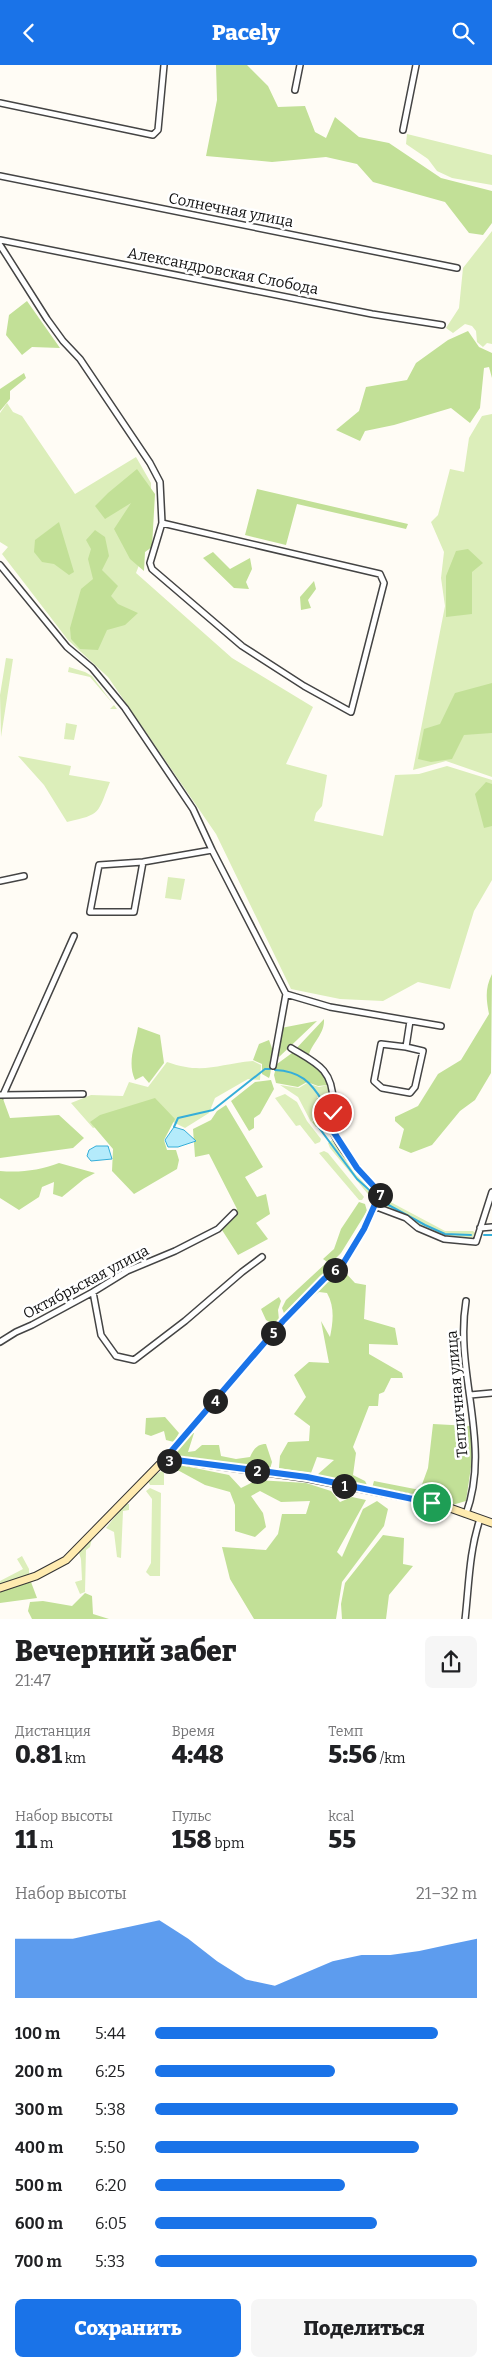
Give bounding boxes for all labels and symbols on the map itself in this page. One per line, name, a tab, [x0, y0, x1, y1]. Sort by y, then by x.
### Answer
street label: Солнечная улица	[167, 189, 295, 231]
street label: Александровская Слобода	[126, 244, 320, 298]
pin	[312, 1092, 354, 1134]
pin: 7	[368, 1183, 392, 1207]
street label: Октябрьская улица	[20, 1241, 152, 1323]
pin: 6	[322, 1257, 348, 1283]
pin: 5	[260, 1321, 286, 1345]
street label: Тепличная улица	[442, 1330, 472, 1458]
pin: 4	[202, 1389, 228, 1413]
pin: 3	[156, 1449, 182, 1473]
pin: 2	[244, 1459, 270, 1483]
pin: 1	[332, 1473, 356, 1499]
pin	[411, 1482, 453, 1524]

